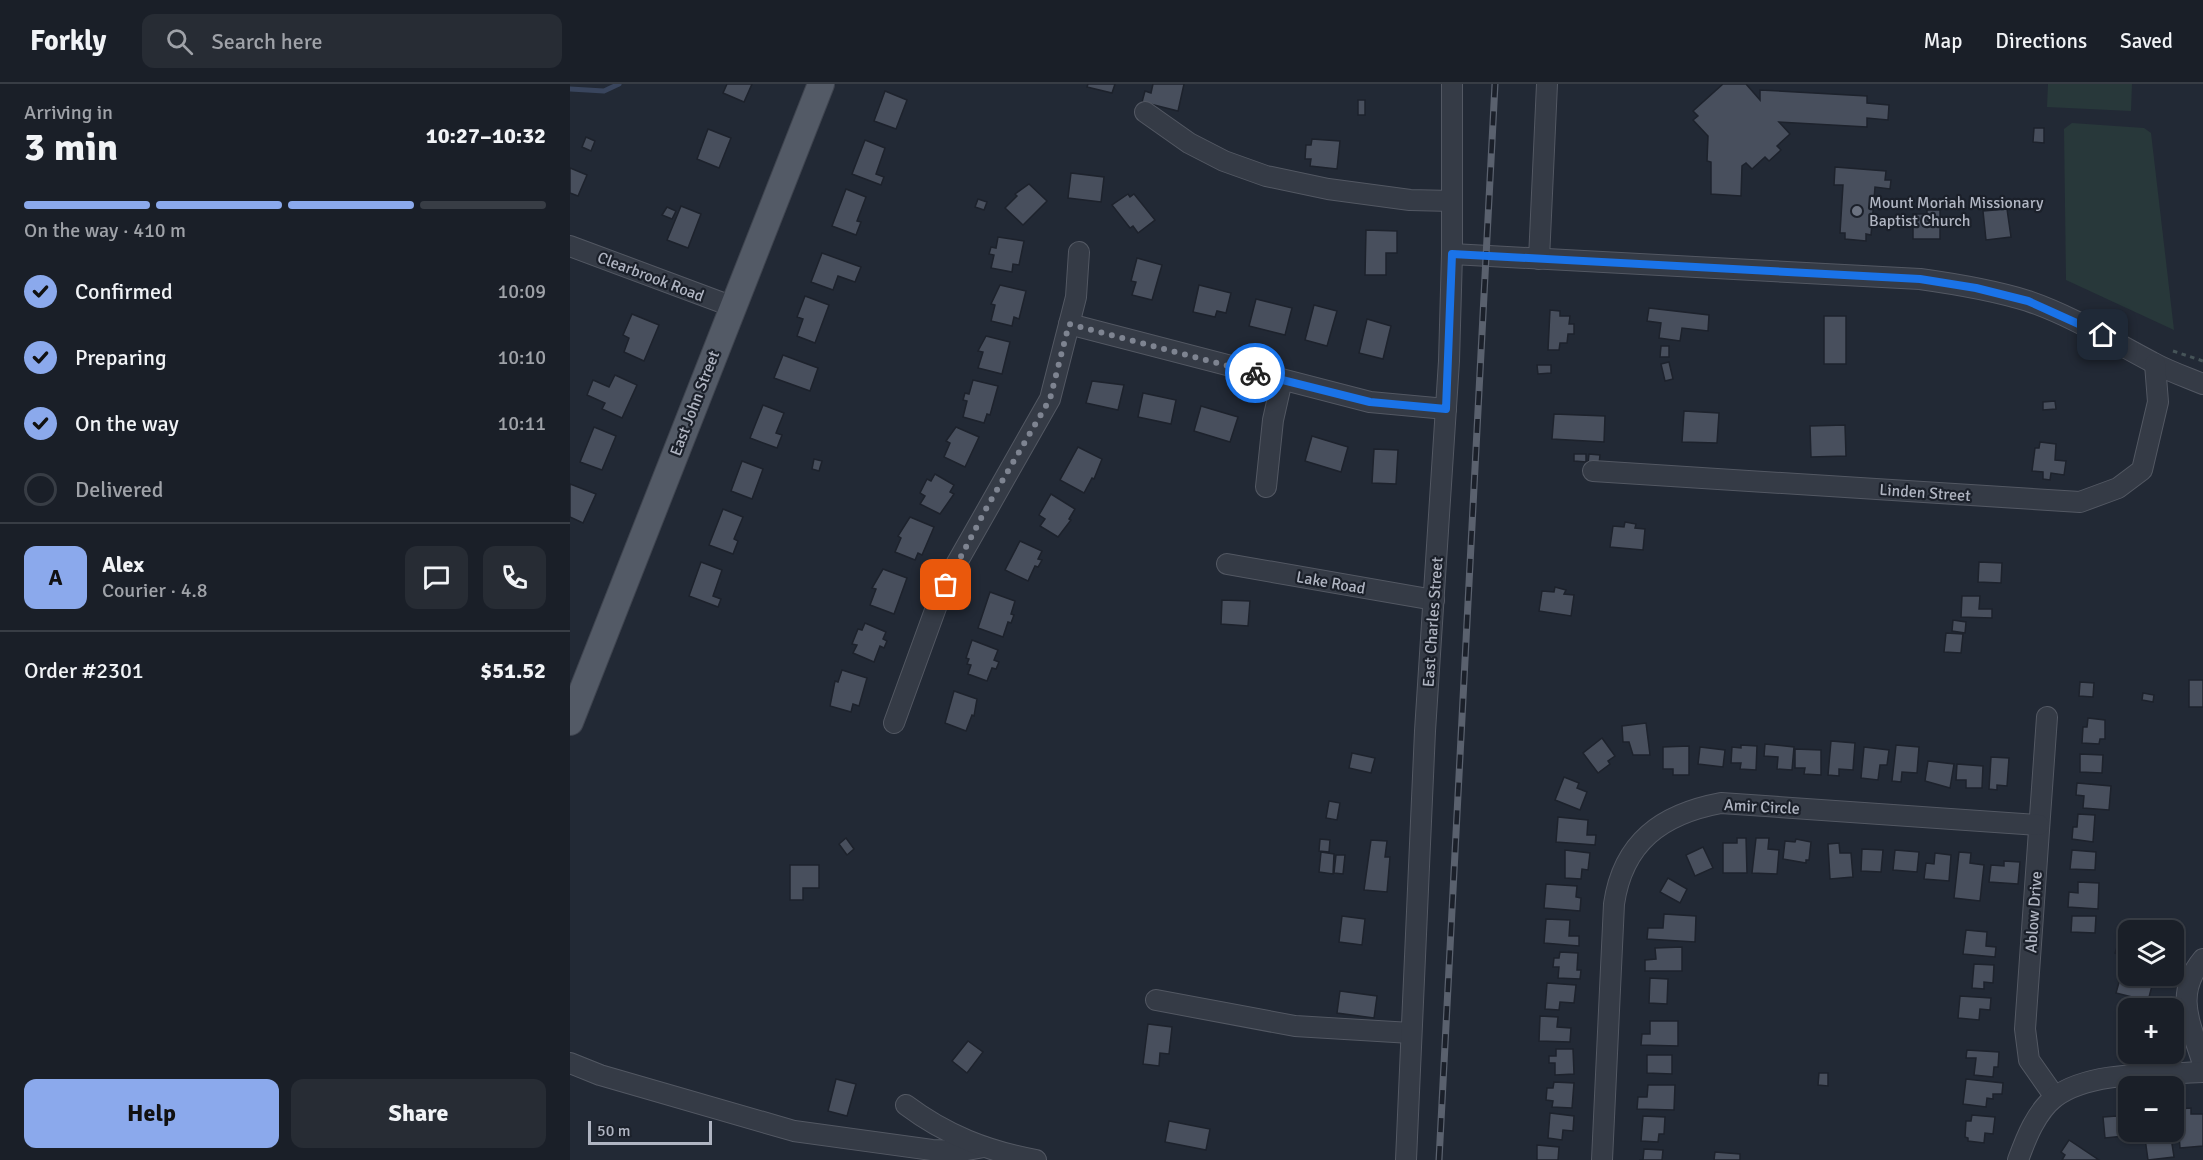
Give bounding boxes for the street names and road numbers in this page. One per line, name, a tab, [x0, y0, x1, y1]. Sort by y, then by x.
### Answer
street label: Clearbrook Road	[594, 247, 707, 306]
street label: East John Street	[666, 347, 724, 459]
street label: Linden Street	[1879, 480, 1972, 506]
street label: East Charles Street	[1418, 556, 1448, 688]
street label: Lake Road	[1295, 567, 1367, 599]
street label: Amir Circle	[1723, 795, 1800, 819]
street label: Ablow Drive	[2021, 871, 2047, 954]

